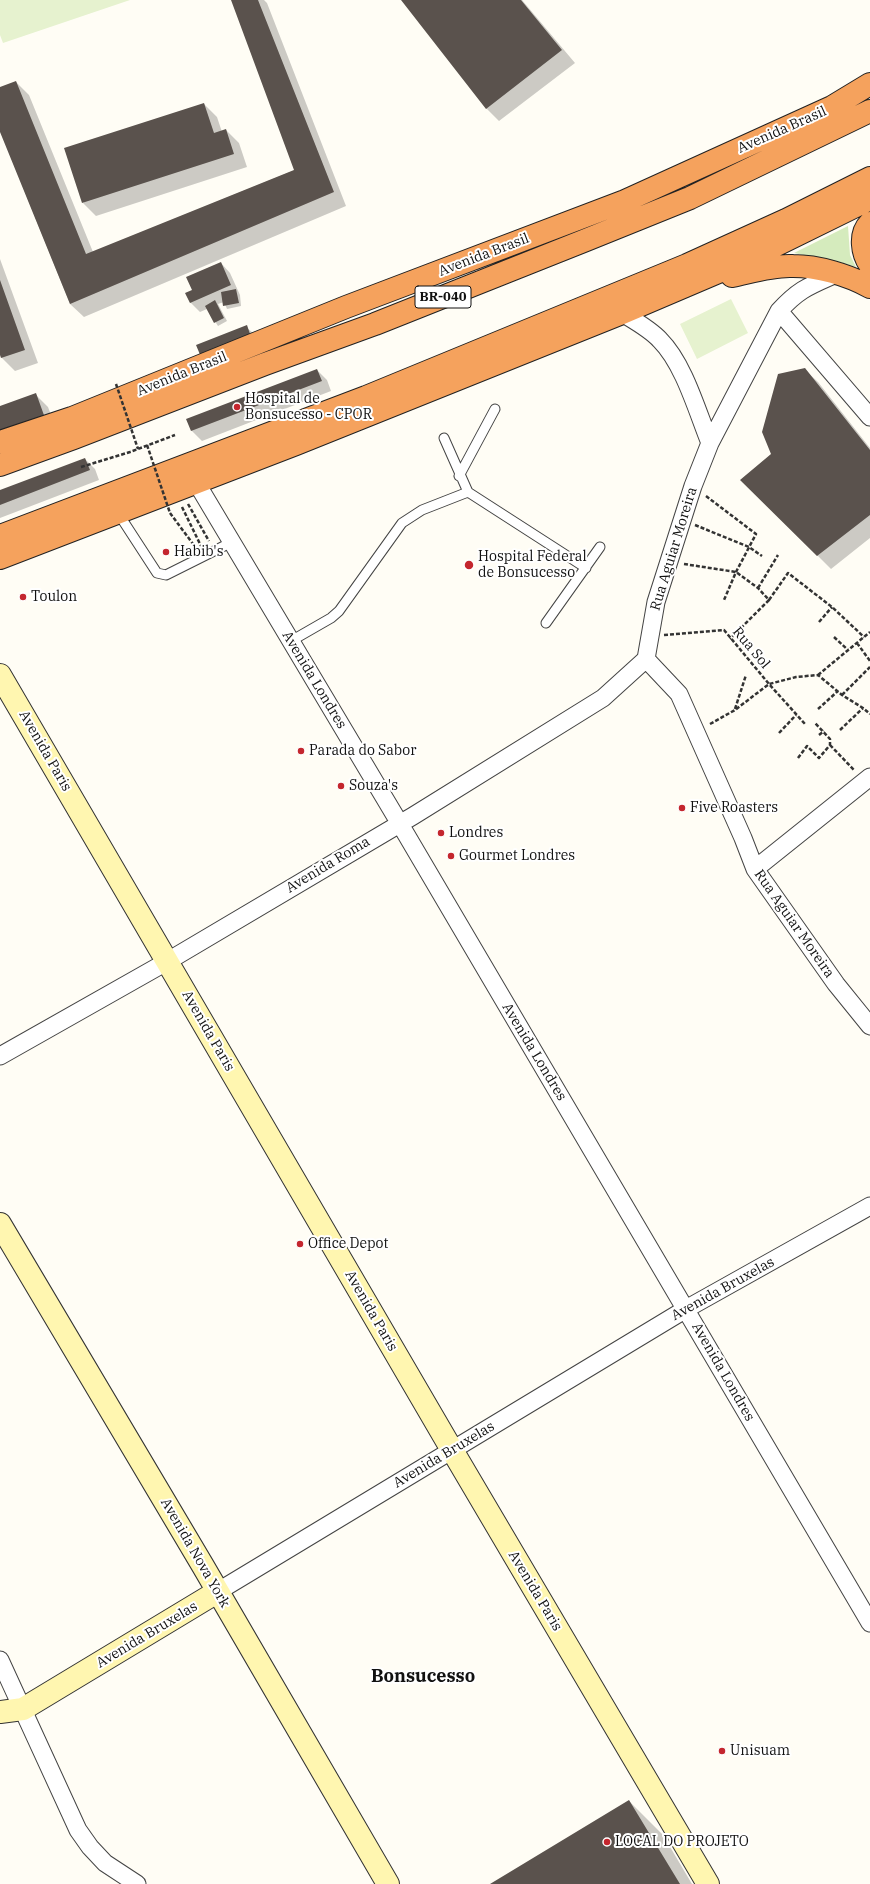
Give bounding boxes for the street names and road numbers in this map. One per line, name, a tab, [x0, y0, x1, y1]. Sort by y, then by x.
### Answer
street label: Avenida Brasil	[735, 103, 829, 157]
street label: Avenida Brasil	[436, 230, 532, 280]
road number: BR-040	[415, 286, 471, 308]
street label: Avenida Brasil	[135, 348, 229, 400]
street label: Rua Aguiar Moreira	[647, 485, 701, 613]
street label: Rua Sol	[729, 624, 773, 672]
street label: Avenida Londres	[278, 628, 350, 732]
street label: Avenida Paris	[15, 708, 75, 794]
street label: Avenida Roma	[283, 833, 373, 897]
street label: Rua Aguiar Moreira	[750, 867, 838, 981]
street label: Avenida Paris	[178, 988, 238, 1074]
street label: Avenida Londres	[498, 1000, 570, 1104]
street label: Avenida Bruxelas	[669, 1254, 777, 1324]
street label: Avenida Paris	[341, 1268, 401, 1354]
street label: Avenida Londres	[688, 1320, 758, 1424]
street label: Avenida Bruxelas	[390, 1418, 498, 1492]
street label: Avenida Nova York	[157, 1495, 233, 1611]
street label: Avenida Paris	[504, 1548, 566, 1634]
street label: Avenida Bruxelas	[93, 1598, 201, 1672]

